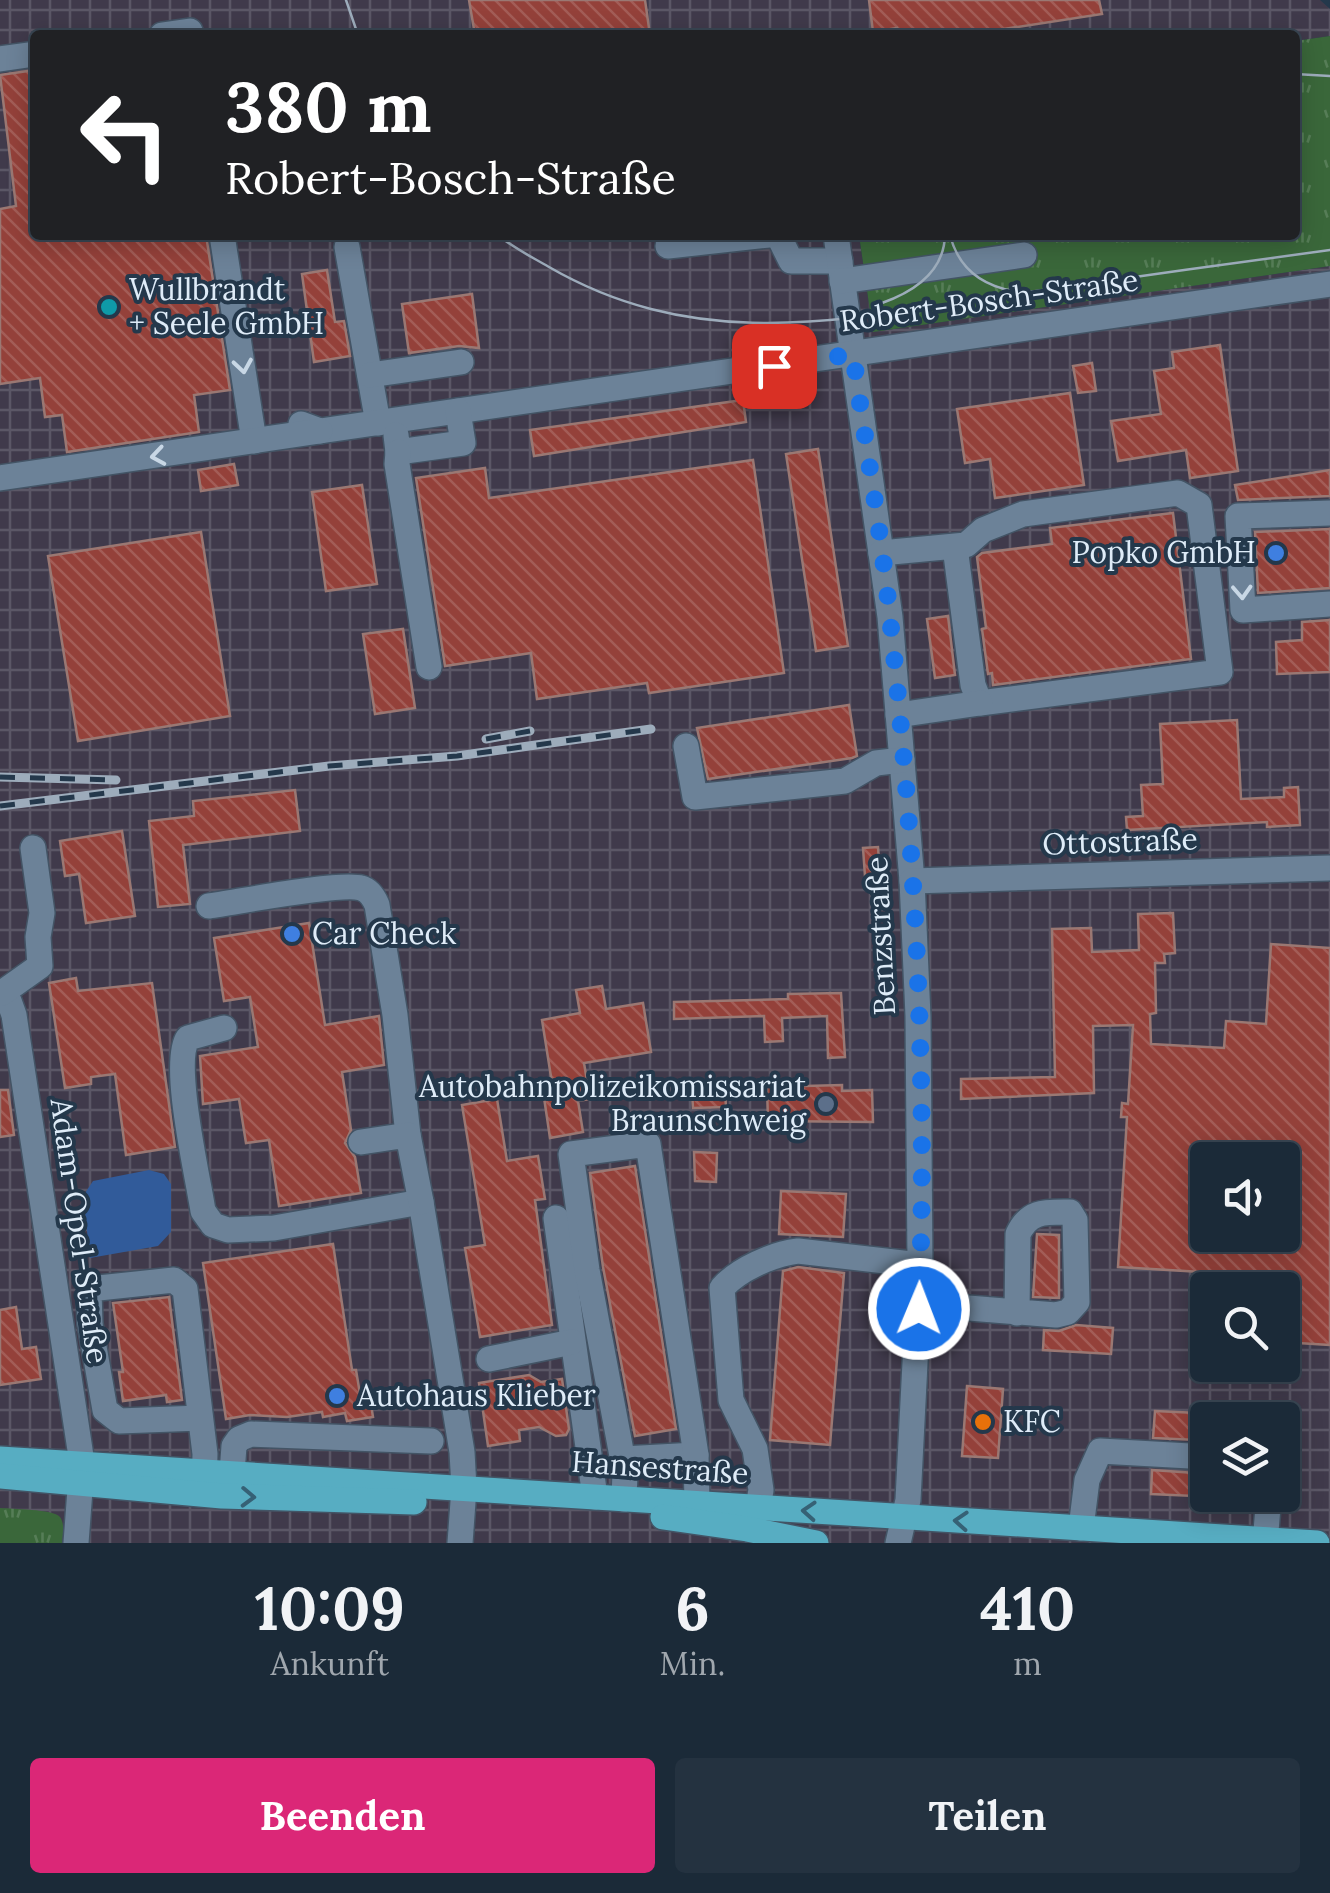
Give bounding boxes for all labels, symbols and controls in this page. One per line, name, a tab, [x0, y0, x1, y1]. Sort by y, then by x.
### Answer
text: 380 m	[225, 62, 432, 151]
icon: left	[60, 70, 190, 200]
text: Robert-Bosch-Straße	[225, 149, 676, 206]
street label: Robert-Bosch-Straße	[837, 260, 1140, 340]
place label: Wullbrandt + Seele GmbH	[129, 270, 324, 342]
marker: Wullbrandt + Seele GmbH	[98, 296, 120, 318]
pin	[732, 324, 817, 409]
icon: arrive	[747, 339, 802, 394]
one-way arrow	[231, 358, 252, 374]
one-way arrow	[150, 444, 166, 465]
place label: Popko GmbH	[1072, 533, 1256, 571]
marker: Popko GmbH	[1265, 542, 1287, 564]
one-way arrow	[1231, 584, 1252, 600]
street label: Ottostraße	[1042, 819, 1198, 863]
street label: Benzstraße	[857, 856, 903, 1016]
place label: Car Check	[312, 914, 456, 952]
marker: Car Check	[281, 923, 303, 945]
place label: Autobahnpolizeikomissariat Braunschweig	[418, 1067, 807, 1140]
marker: Autobahnpolizeikomissariat Braunschweig	[815, 1093, 837, 1115]
street label: Adam-Opel-Straße	[42, 1095, 117, 1366]
map controls	[1190, 1142, 1300, 1512]
button: sound	[1190, 1142, 1300, 1252]
position arrow	[867, 1257, 971, 1361]
button: search	[1190, 1272, 1300, 1382]
place label: Autohaus Klieber	[356, 1376, 596, 1414]
marker: Autohaus Klieber	[326, 1385, 348, 1407]
place label: KFC	[1003, 1402, 1061, 1440]
button: layers	[1190, 1402, 1300, 1512]
marker: KFC	[972, 1411, 994, 1433]
street label: Hansestraße	[570, 1442, 750, 1492]
one-way arrow	[240, 1486, 256, 1507]
one-way arrow	[800, 1501, 816, 1522]
one-way arrow	[953, 1511, 969, 1532]
text: 10:09	[255, 1570, 405, 1646]
text: 6	[675, 1570, 710, 1646]
text: 410	[980, 1570, 1075, 1646]
text: Ankunft	[270, 1643, 389, 1684]
text: Min.	[660, 1643, 725, 1684]
text: m	[1013, 1643, 1042, 1684]
button: Beenden	[30, 1758, 655, 1873]
button: Teilen	[675, 1758, 1300, 1873]

